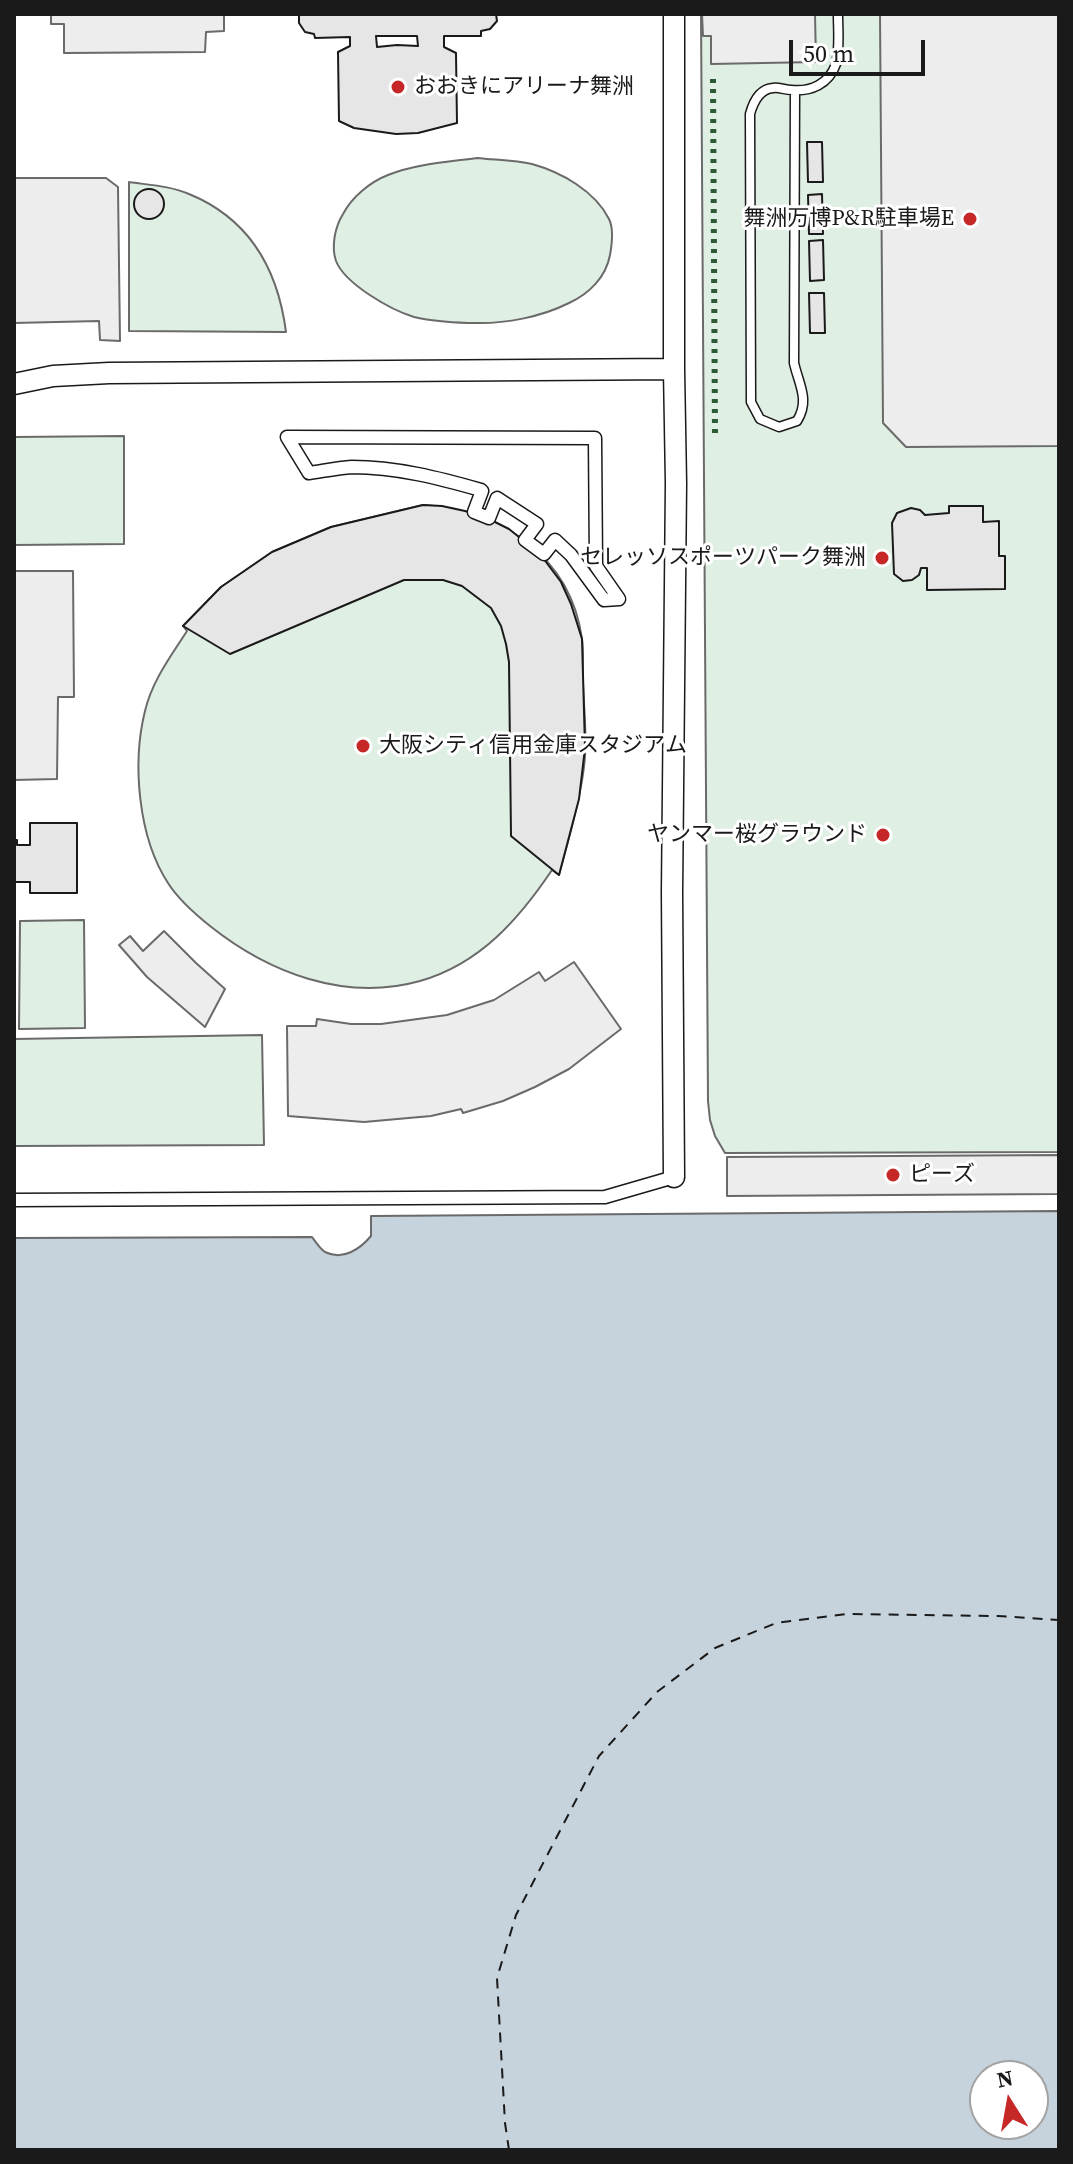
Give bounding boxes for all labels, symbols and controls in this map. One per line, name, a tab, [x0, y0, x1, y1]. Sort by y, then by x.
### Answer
scale bar	[793, 24, 929, 74]
text: 50 m	[803, 37, 854, 70]
place label: おおきにアリーナ舞洲	[414, 74, 634, 100]
marker: おおきにアリーナ舞洲	[389, 78, 407, 96]
place label: 舞洲万博P&R駐車場E	[744, 206, 954, 232]
marker: 舞洲万博P&R駐車場E	[961, 210, 979, 228]
place label: セレッソスポーツパーク舞洲	[580, 545, 866, 571]
marker: セレッソスポーツパーク舞洲	[873, 549, 891, 567]
place label: 大阪シティ信用金庫スタジアム	[379, 733, 687, 759]
marker: 大阪シティ信用金庫スタジアム	[354, 737, 372, 755]
place label: ヤンマー桜グラウンド	[647, 822, 867, 848]
marker: ヤンマー桜グラウンド	[874, 826, 892, 844]
place label: ピーズ	[909, 1162, 975, 1188]
marker: ピーズ	[884, 1166, 902, 1184]
north arrow	[969, 2060, 1049, 2140]
text: N	[994, 2062, 1016, 2095]

